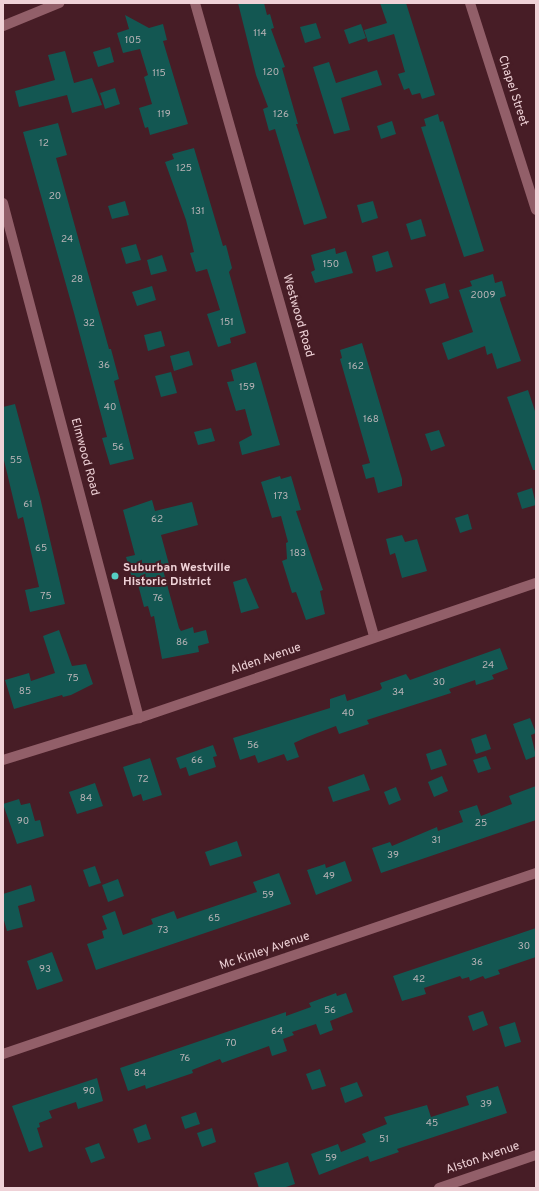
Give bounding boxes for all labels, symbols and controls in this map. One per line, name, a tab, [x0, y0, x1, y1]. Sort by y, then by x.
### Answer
house number: 114	[253, 28, 267, 40]
house number: 105	[125, 35, 141, 47]
street label: Chapel Street	[494, 54, 530, 128]
house number: 120	[263, 67, 279, 79]
house number: 115	[152, 68, 166, 80]
house number: 119	[157, 109, 171, 121]
house number: 126	[273, 109, 289, 121]
house number: 12	[39, 138, 49, 150]
house number: 125	[176, 163, 192, 175]
house number: 20	[49, 191, 61, 203]
house number: 131	[191, 206, 205, 218]
house number: 24	[61, 234, 73, 246]
house number: 150	[323, 259, 339, 271]
street label: Westwood Road	[278, 273, 316, 359]
house number: 28	[71, 274, 83, 286]
house number: 2009	[471, 290, 495, 302]
house number: 151	[220, 317, 234, 329]
house number: 32	[83, 318, 95, 330]
house number: 36	[98, 360, 110, 372]
house number: 162	[348, 361, 364, 373]
house number: 159	[239, 382, 255, 394]
house number: 40	[104, 402, 116, 414]
house number: 168	[363, 414, 379, 426]
street label: Elmwood Road	[67, 417, 101, 497]
house number: 56	[112, 442, 124, 454]
house number: 55	[10, 455, 22, 467]
house number: 173	[274, 491, 288, 503]
house number: 61	[23, 499, 33, 511]
house number: 62	[151, 514, 163, 526]
house number: 65	[35, 543, 47, 555]
house number: 183	[290, 548, 306, 560]
place label: Suburban Westville Historic District	[123, 562, 230, 590]
marker: Suburban Westville Historic District	[110, 571, 120, 581]
house number: 75	[40, 591, 52, 603]
house number: 76	[153, 593, 163, 605]
house number: 86	[176, 637, 188, 649]
street label: Alden Avenue	[229, 641, 303, 679]
house number: 24	[482, 660, 494, 672]
house number: 75	[67, 673, 79, 685]
house number: 30	[433, 677, 445, 689]
house number: 85	[19, 686, 31, 698]
house number: 34	[392, 687, 404, 699]
house number: 40	[342, 708, 354, 720]
house number: 56	[247, 740, 259, 752]
house number: 66	[191, 755, 203, 767]
house number: 72	[137, 774, 149, 786]
house number: 84	[80, 793, 92, 805]
house number: 90	[17, 816, 29, 828]
house number: 25	[475, 818, 487, 830]
house number: 31	[431, 835, 441, 847]
house number: 39	[387, 850, 399, 862]
house number: 49	[323, 871, 335, 883]
house number: 59	[262, 890, 274, 902]
house number: 65	[208, 913, 220, 925]
house number: 73	[157, 925, 169, 937]
street label: Mc Kinley Avenue	[218, 930, 312, 974]
house number: 30	[518, 941, 530, 953]
house number: 36	[471, 957, 483, 969]
house number: 93	[39, 964, 51, 976]
house number: 42	[413, 974, 425, 986]
house number: 56	[324, 1005, 336, 1017]
house number: 64	[271, 1026, 283, 1038]
house number: 70	[225, 1038, 237, 1050]
house number: 76	[180, 1053, 190, 1065]
house number: 84	[134, 1068, 146, 1080]
house number: 90	[83, 1086, 95, 1098]
house number: 39	[480, 1099, 492, 1111]
house number: 45	[426, 1118, 438, 1130]
house number: 51	[379, 1134, 389, 1146]
street label: Alston Avenue	[444, 1140, 522, 1178]
house number: 59	[325, 1153, 337, 1165]

